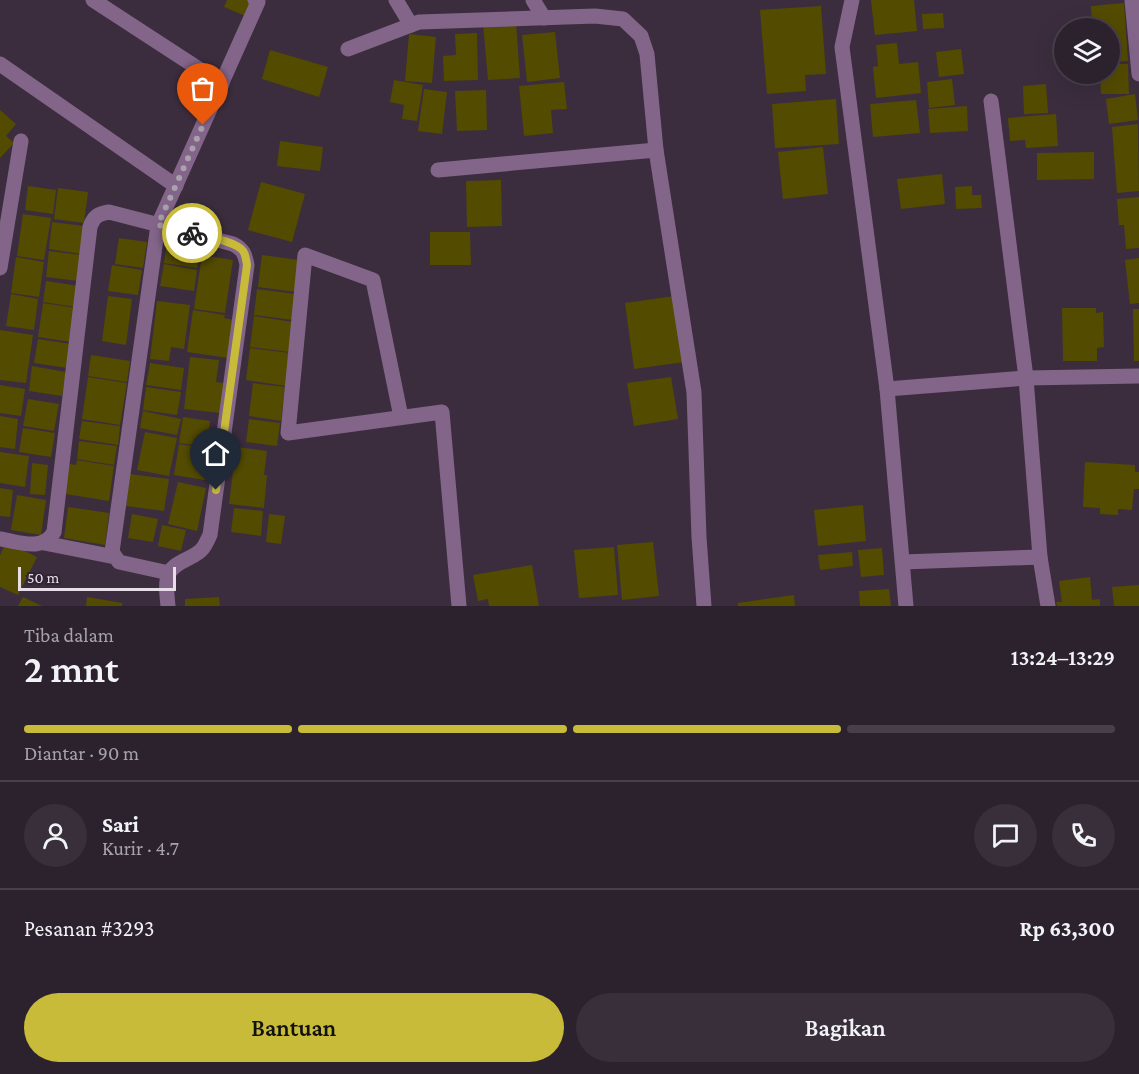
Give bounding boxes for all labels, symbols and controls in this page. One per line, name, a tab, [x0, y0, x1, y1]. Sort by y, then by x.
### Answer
map controls	[1054, 18, 1120, 84]
button: layers	[1054, 18, 1120, 84]
pin	[177, 63, 228, 125]
icon: bag	[186, 72, 219, 105]
courier	[162, 203, 222, 263]
icon: bike	[176, 217, 209, 250]
pin	[190, 428, 241, 490]
icon: home	[199, 437, 232, 470]
scale bar	[18, 564, 176, 592]
text: 50 m	[27, 569, 59, 586]
text: Tiba dalam	[24, 624, 114, 646]
text: 13:24–13:29	[1011, 645, 1115, 670]
text: 2 mnt	[24, 647, 119, 690]
text: Diantar · 90 m	[24, 742, 139, 764]
button: person	[24, 804, 87, 867]
button: chat	[974, 804, 1037, 867]
button: phone	[1052, 804, 1115, 867]
text: Sari	[102, 812, 139, 837]
text: Kurir · 4.7	[102, 837, 179, 859]
text: Pesanan #3293	[24, 916, 154, 941]
text: Rp 63,300	[1019, 916, 1115, 941]
button: Bantuan	[24, 993, 564, 1062]
button: Bagikan	[576, 993, 1115, 1062]

